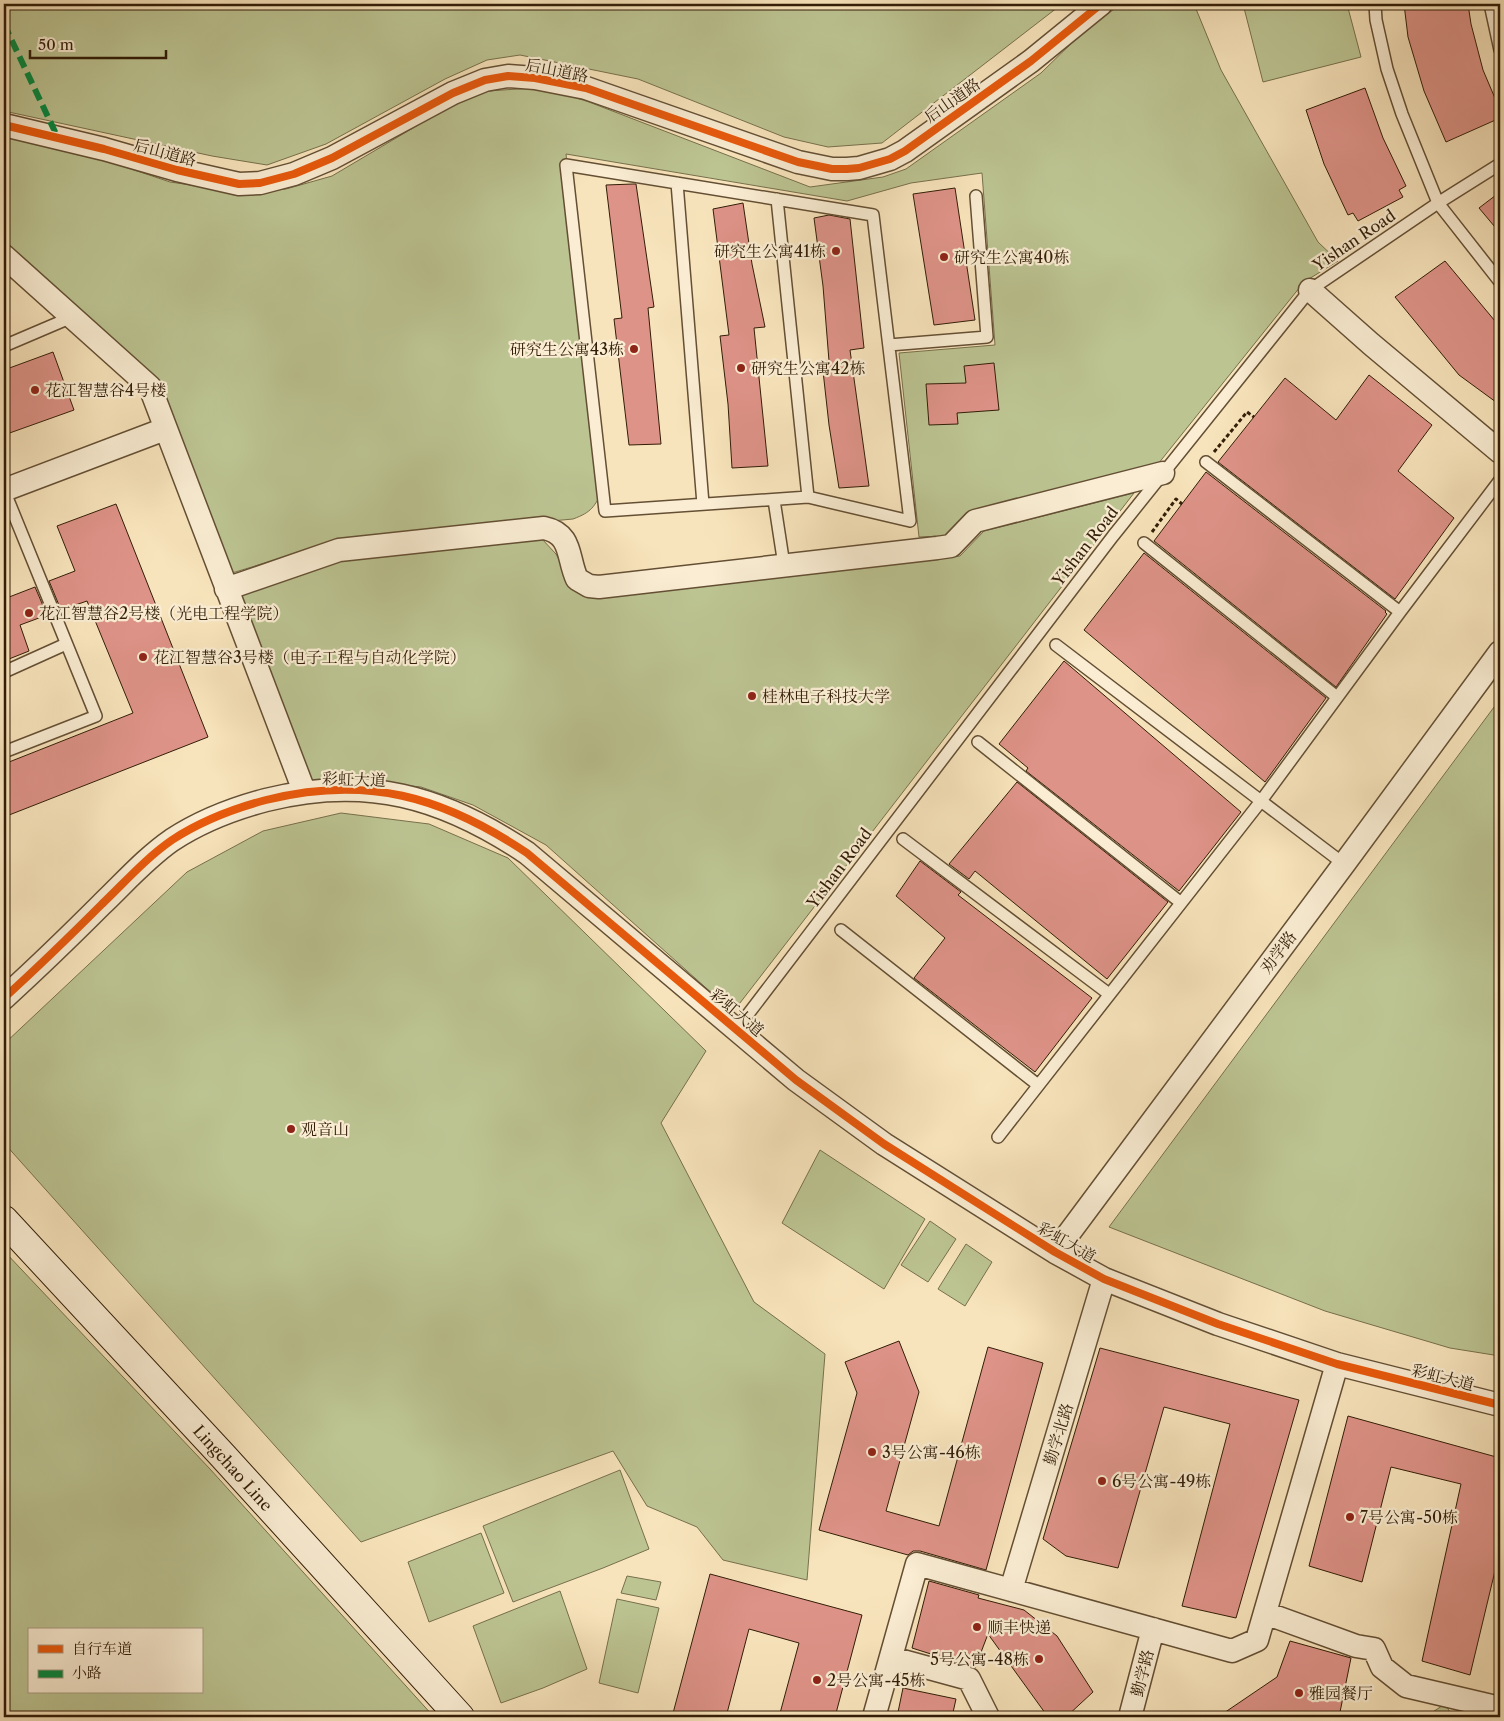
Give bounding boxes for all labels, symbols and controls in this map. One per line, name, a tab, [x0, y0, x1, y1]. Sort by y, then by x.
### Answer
scale bar	[30, 28, 166, 60]
text: 50 m	[38, 35, 74, 54]
street label: 后山道路	[524, 54, 590, 86]
street label: 后山道路	[920, 73, 984, 127]
street label: 后山道路	[131, 134, 199, 170]
street label: Yishan Road	[1308, 205, 1399, 276]
place label: 研究生公寓41栋	[714, 241, 826, 261]
marker: 研究生公寓41栋	[830, 245, 842, 257]
place label: 研究生公寓40栋	[954, 247, 1069, 267]
marker: 研究生公寓40栋	[938, 251, 950, 263]
place label: 研究生公寓43栋	[510, 339, 624, 359]
marker: 研究生公寓43栋	[628, 343, 640, 355]
place label: 研究生公寓42栋	[751, 358, 865, 378]
marker: 研究生公寓42栋	[735, 362, 747, 374]
place label: 花江智慧谷4号楼	[45, 380, 166, 400]
marker: 花江智慧谷4号楼	[29, 384, 41, 396]
street label: Yishan Road	[1047, 502, 1122, 591]
place label: 花江智慧谷2号楼（光电工程学院）	[39, 603, 288, 623]
marker: 花江智慧谷2号楼（光电工程学院）	[23, 607, 35, 619]
place label: 花江智慧谷3号楼（电子工程与自动化学院）	[153, 647, 466, 667]
marker: 花江智慧谷3号楼（电子工程与自动化学院）	[137, 651, 149, 663]
place label: 桂林电子科技大学	[762, 686, 890, 706]
marker: 桂林电子科技大学	[746, 690, 758, 702]
street label: 彩虹大道	[322, 768, 386, 790]
street label: Yishan Road	[802, 824, 876, 913]
street label: 劝学路	[1256, 927, 1300, 977]
street label: 彩虹大道	[706, 984, 768, 1040]
place label: 观音山	[301, 1119, 349, 1139]
marker: 观音山	[285, 1123, 297, 1135]
street label: 彩虹大道	[1034, 1217, 1100, 1267]
street label: 彩虹大道	[1410, 1360, 1476, 1394]
street label: 勤学北路	[1039, 1400, 1077, 1468]
street label: Lingchao Line	[189, 1421, 277, 1515]
place label: 3号公寓-46栋	[882, 1442, 981, 1462]
marker: 3号公寓-46栋	[866, 1446, 878, 1458]
place label: 6号公寓-49栋	[1112, 1471, 1211, 1491]
marker: 6号公寓-49栋	[1096, 1475, 1108, 1487]
place label: 7号公寓-50栋	[1360, 1507, 1458, 1527]
marker: 7号公寓-50栋	[1344, 1511, 1356, 1523]
place label: 顺丰快递	[987, 1617, 1051, 1637]
marker: 顺丰快递	[971, 1621, 983, 1633]
legend	[28, 1628, 202, 1694]
text: 自行车道	[72, 1639, 132, 1658]
street label: 勤学路	[1126, 1647, 1158, 1699]
place label: 5号公寓-48栋	[930, 1649, 1029, 1669]
marker: 5号公寓-48栋	[1033, 1653, 1045, 1665]
text: 小路	[72, 1663, 102, 1682]
place label: 2号公寓-45栋	[827, 1670, 925, 1690]
marker: 2号公寓-45栋	[811, 1674, 823, 1686]
place label: 雅园餐厅	[1309, 1683, 1373, 1703]
marker: 雅园餐厅	[1293, 1687, 1305, 1699]

